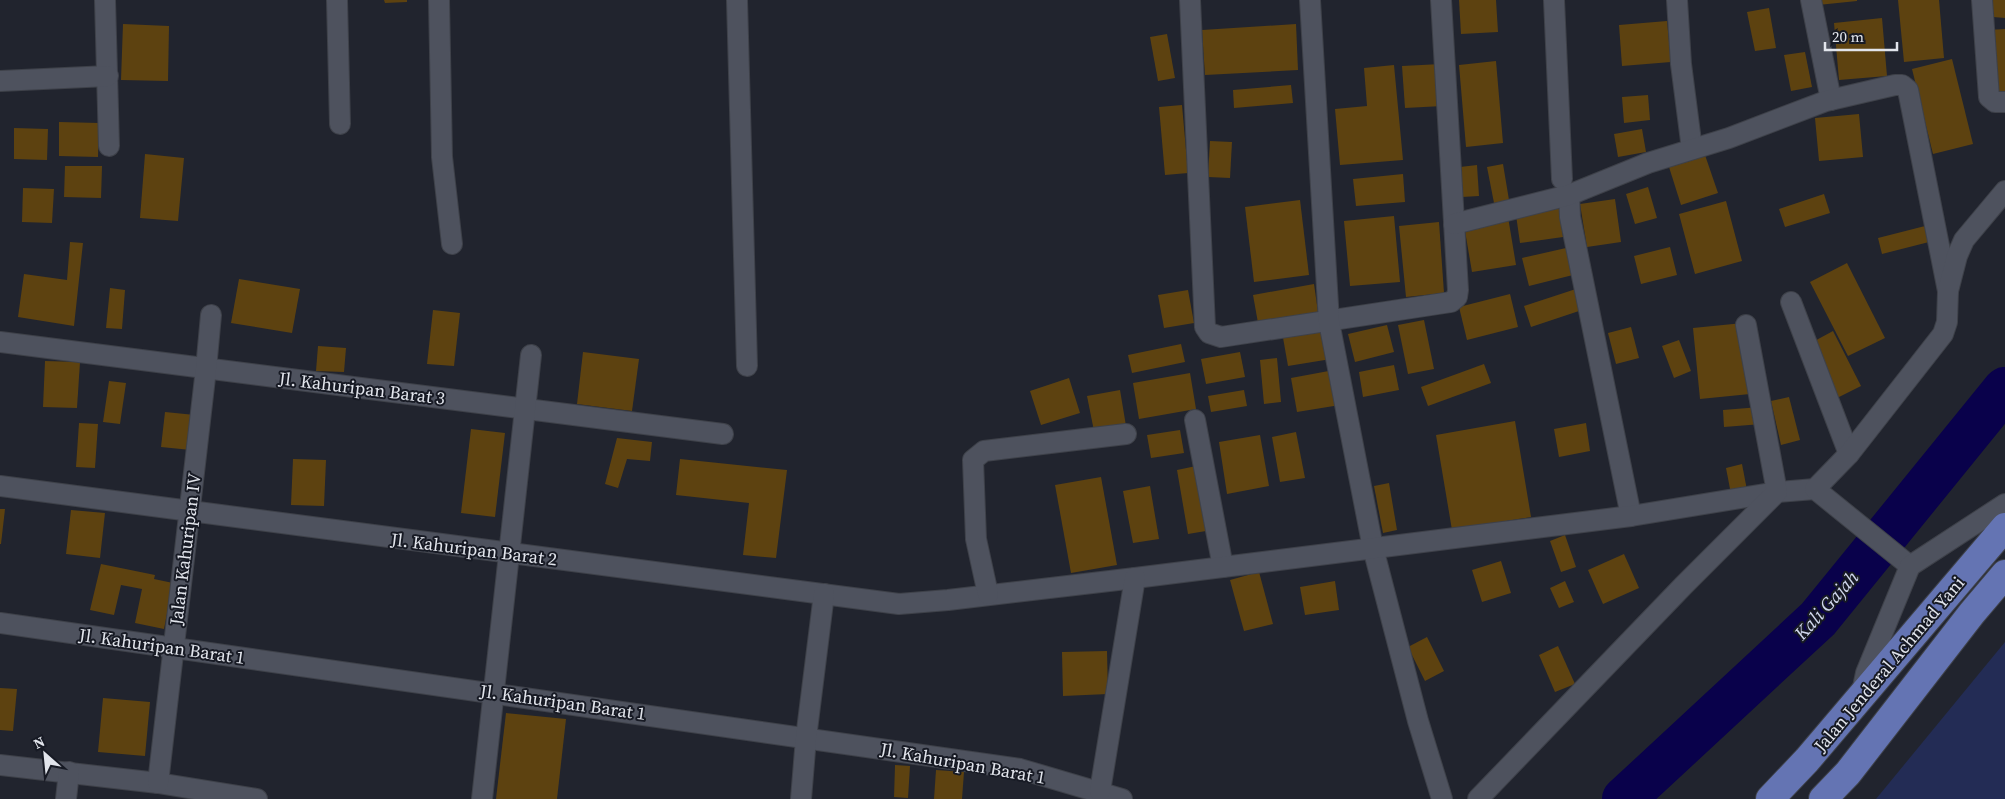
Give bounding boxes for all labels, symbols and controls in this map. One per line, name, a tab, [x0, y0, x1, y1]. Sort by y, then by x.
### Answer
scale bar	[1825, 20, 1898, 52]
text: 20 m	[1832, 26, 1864, 47]
street label: Jl. Kahuripan Barat 3	[276, 365, 447, 411]
street label: Jalan Kahuripan IV	[163, 471, 207, 628]
street label: Jl. Kahuripan Barat 2	[388, 526, 559, 572]
water label: Kali Gajah	[1787, 564, 1865, 646]
street label: Jalan Jenderal Achmad Yani	[1807, 571, 1970, 758]
street label: Jl. Kahuripan Barat 1	[76, 622, 247, 670]
street label: Jl. Kahuripan Barat 1	[477, 678, 648, 726]
north arrow	[20, 729, 70, 779]
text: N	[30, 731, 48, 754]
street label: Jl. Kahuripan Barat 1	[877, 736, 1048, 790]

